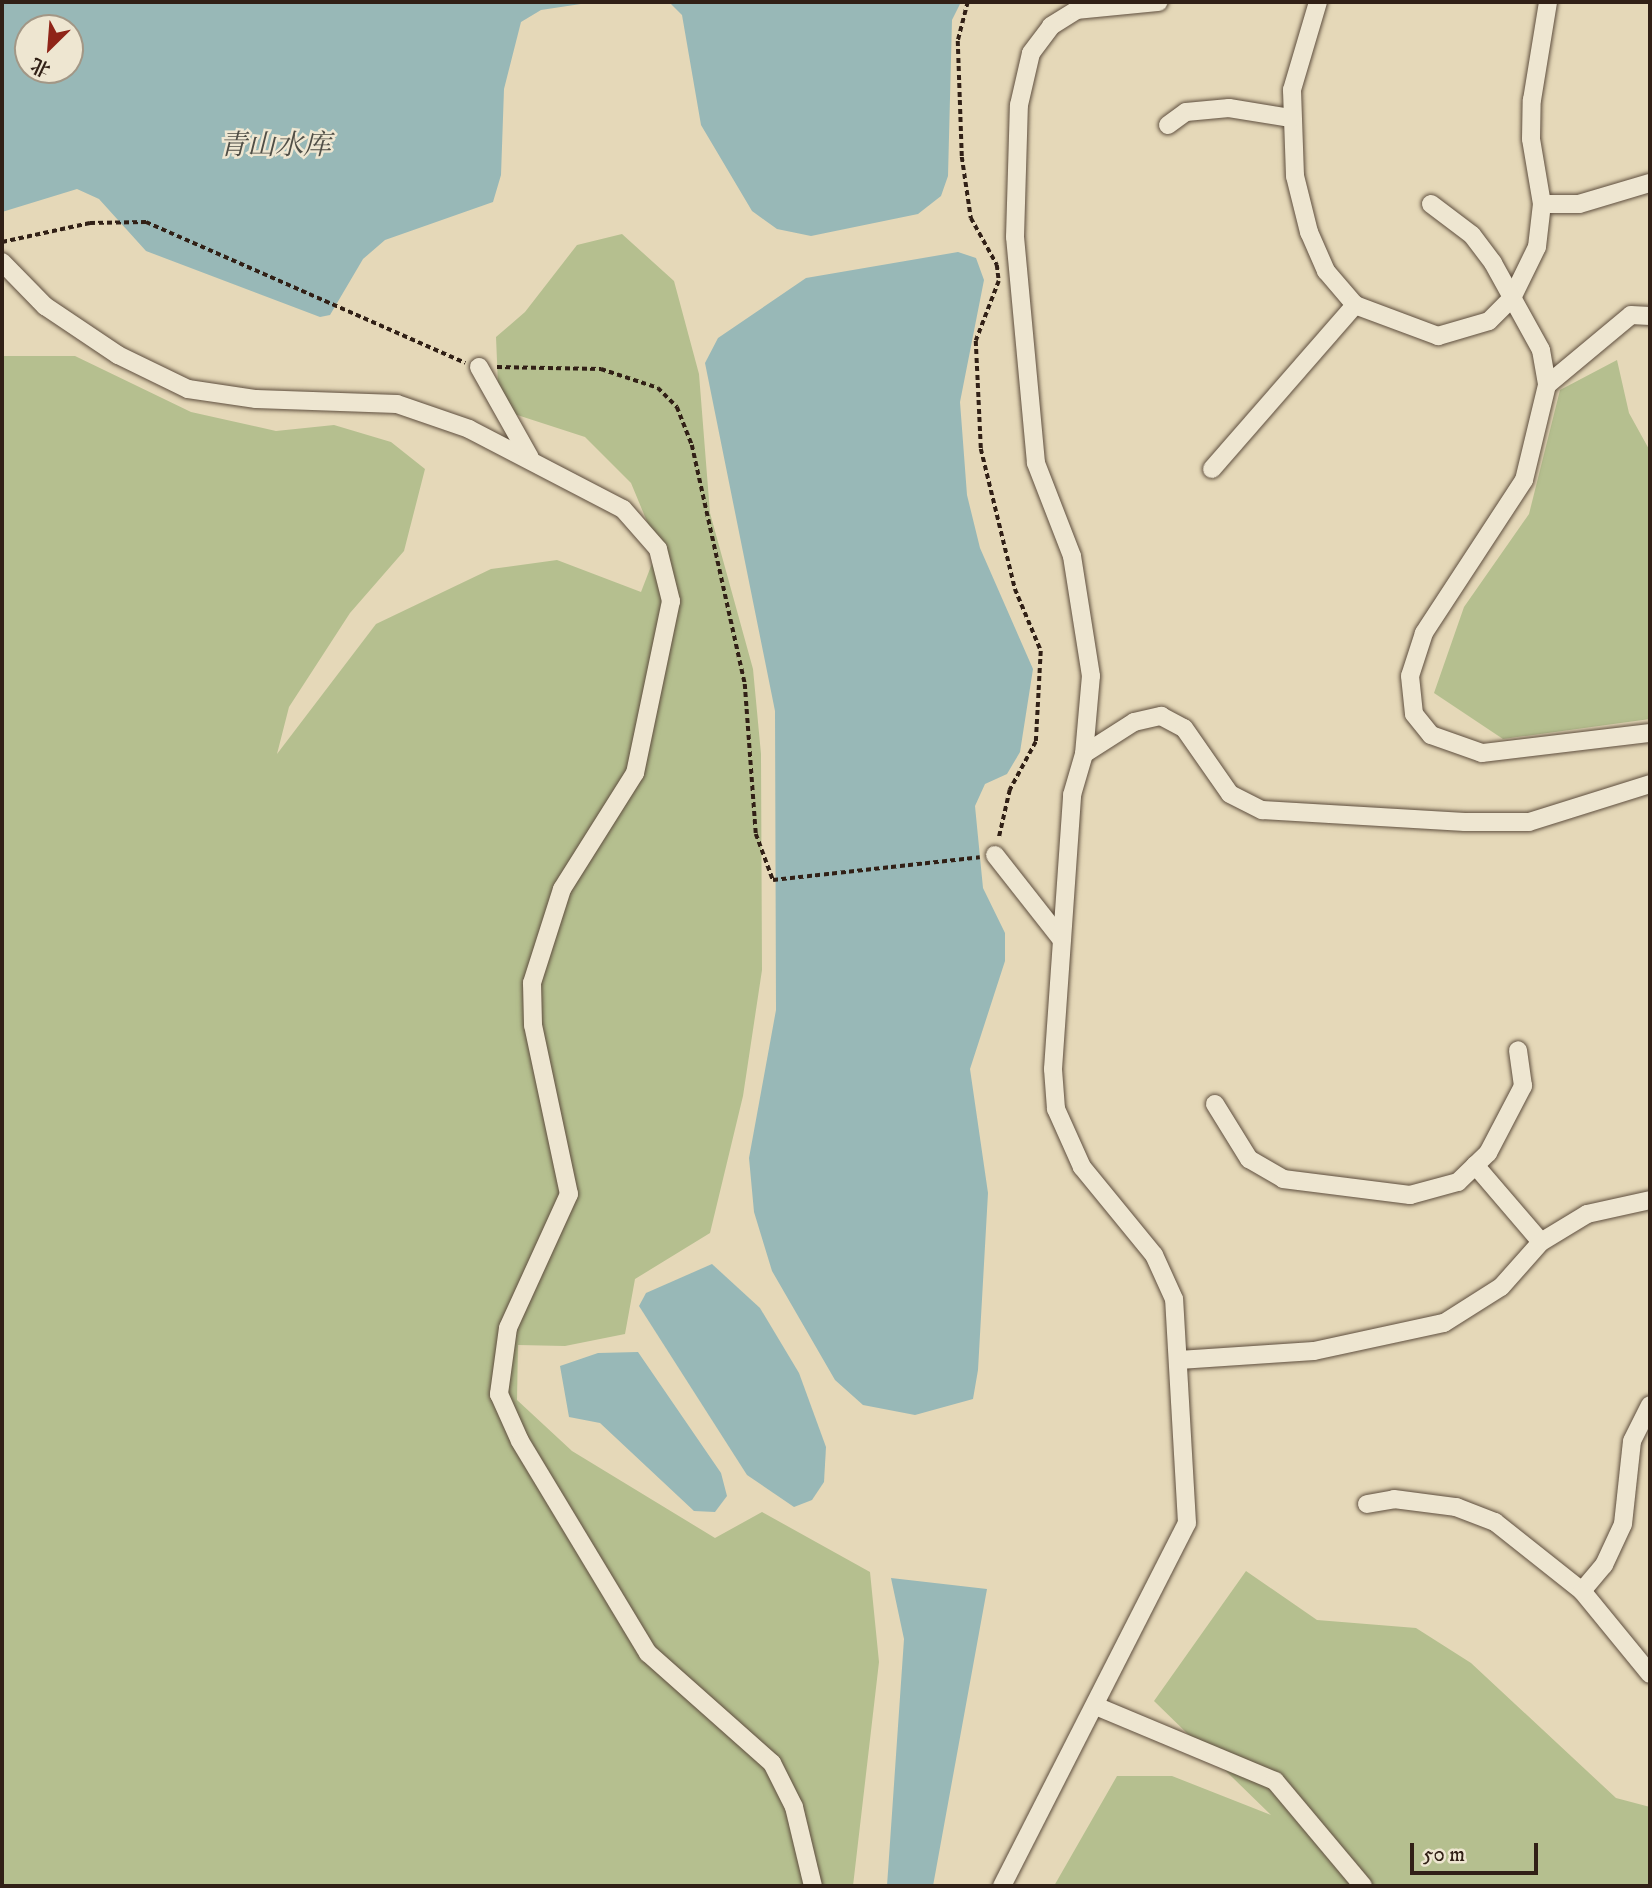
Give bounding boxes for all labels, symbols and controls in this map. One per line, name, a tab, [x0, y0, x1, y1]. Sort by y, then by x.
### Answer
north arrow	[14, 14, 84, 84]
text: 北	[27, 52, 54, 81]
water label: 青山水库	[219, 129, 331, 163]
scale bar	[1414, 1828, 1542, 1872]
text: 50 m	[1423, 1842, 1465, 1868]

